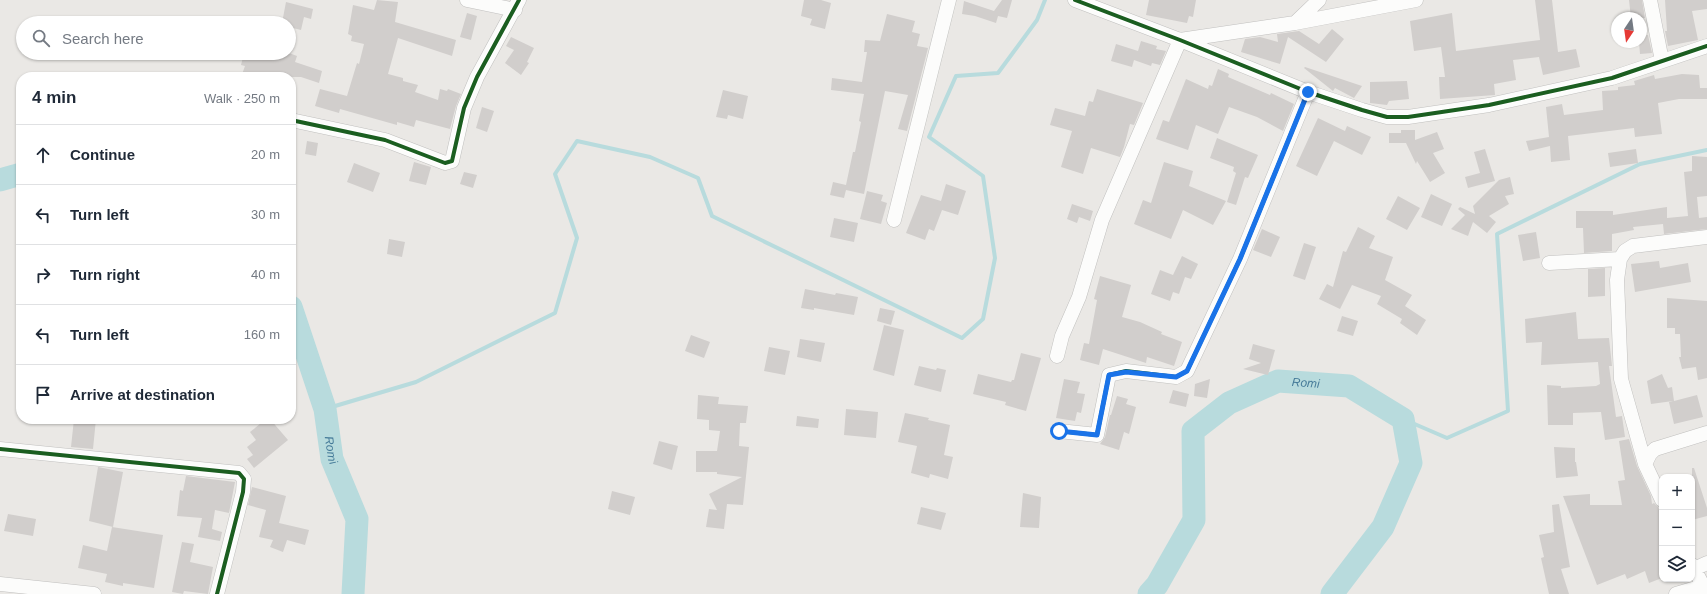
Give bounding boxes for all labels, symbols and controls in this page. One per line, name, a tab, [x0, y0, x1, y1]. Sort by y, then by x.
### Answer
north arrow	[1611, 12, 1647, 48]
search box	[16, 16, 296, 60]
icon: search	[30, 27, 52, 49]
text: Search here	[62, 30, 144, 47]
route end	[1299, 83, 1317, 101]
text: 4 min	[32, 88, 76, 107]
text: Walk · 250 m	[204, 91, 280, 106]
icon: ahead	[32, 144, 54, 166]
text: Continue	[70, 146, 135, 163]
text: 20 m	[251, 147, 280, 162]
icon: left	[32, 204, 54, 226]
text: Turn left	[70, 206, 129, 223]
text: 30 m	[251, 207, 280, 222]
icon: right	[32, 264, 54, 286]
text: Turn right	[70, 266, 140, 283]
text: 40 m	[251, 267, 280, 282]
icon: left	[32, 324, 54, 346]
text: Turn left	[70, 326, 129, 343]
text: 160 m	[244, 327, 280, 342]
water label: Romi	[1291, 375, 1321, 391]
icon: arrive	[32, 384, 54, 406]
text: Arrive at destination	[70, 386, 215, 403]
route start	[1050, 422, 1068, 440]
water label: Romi	[322, 435, 341, 467]
map controls	[1659, 474, 1695, 582]
button: +	[1659, 474, 1695, 510]
button: −	[1659, 510, 1695, 546]
button: layers	[1659, 546, 1695, 582]

